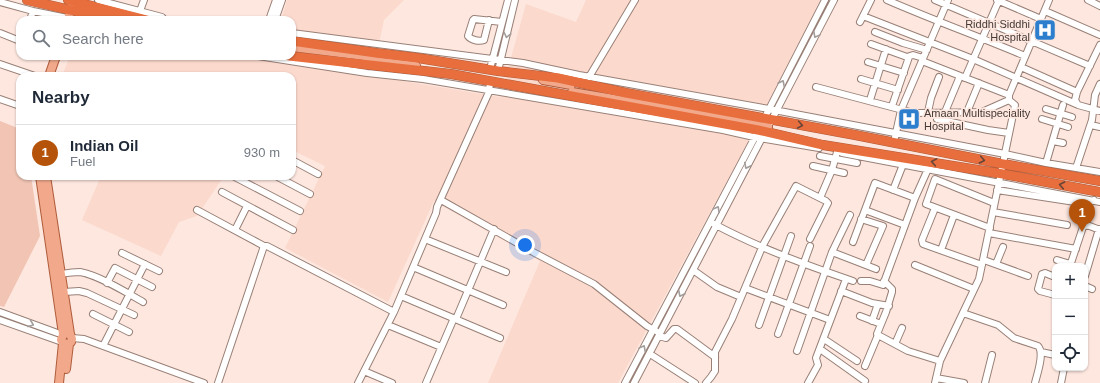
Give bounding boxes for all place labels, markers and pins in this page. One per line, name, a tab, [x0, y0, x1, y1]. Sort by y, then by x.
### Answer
hospital icon: Riddhi Siddhi Hospital	[1032, 17, 1058, 43]
place label: Riddhi Siddhi Hospital	[965, 18, 1030, 43]
hospital icon: Amaan Multispeciality Hospital	[896, 106, 922, 132]
place label: Amaan Multispeciality Hospital	[924, 107, 1031, 132]
pin: 1	[1069, 199, 1095, 232]

